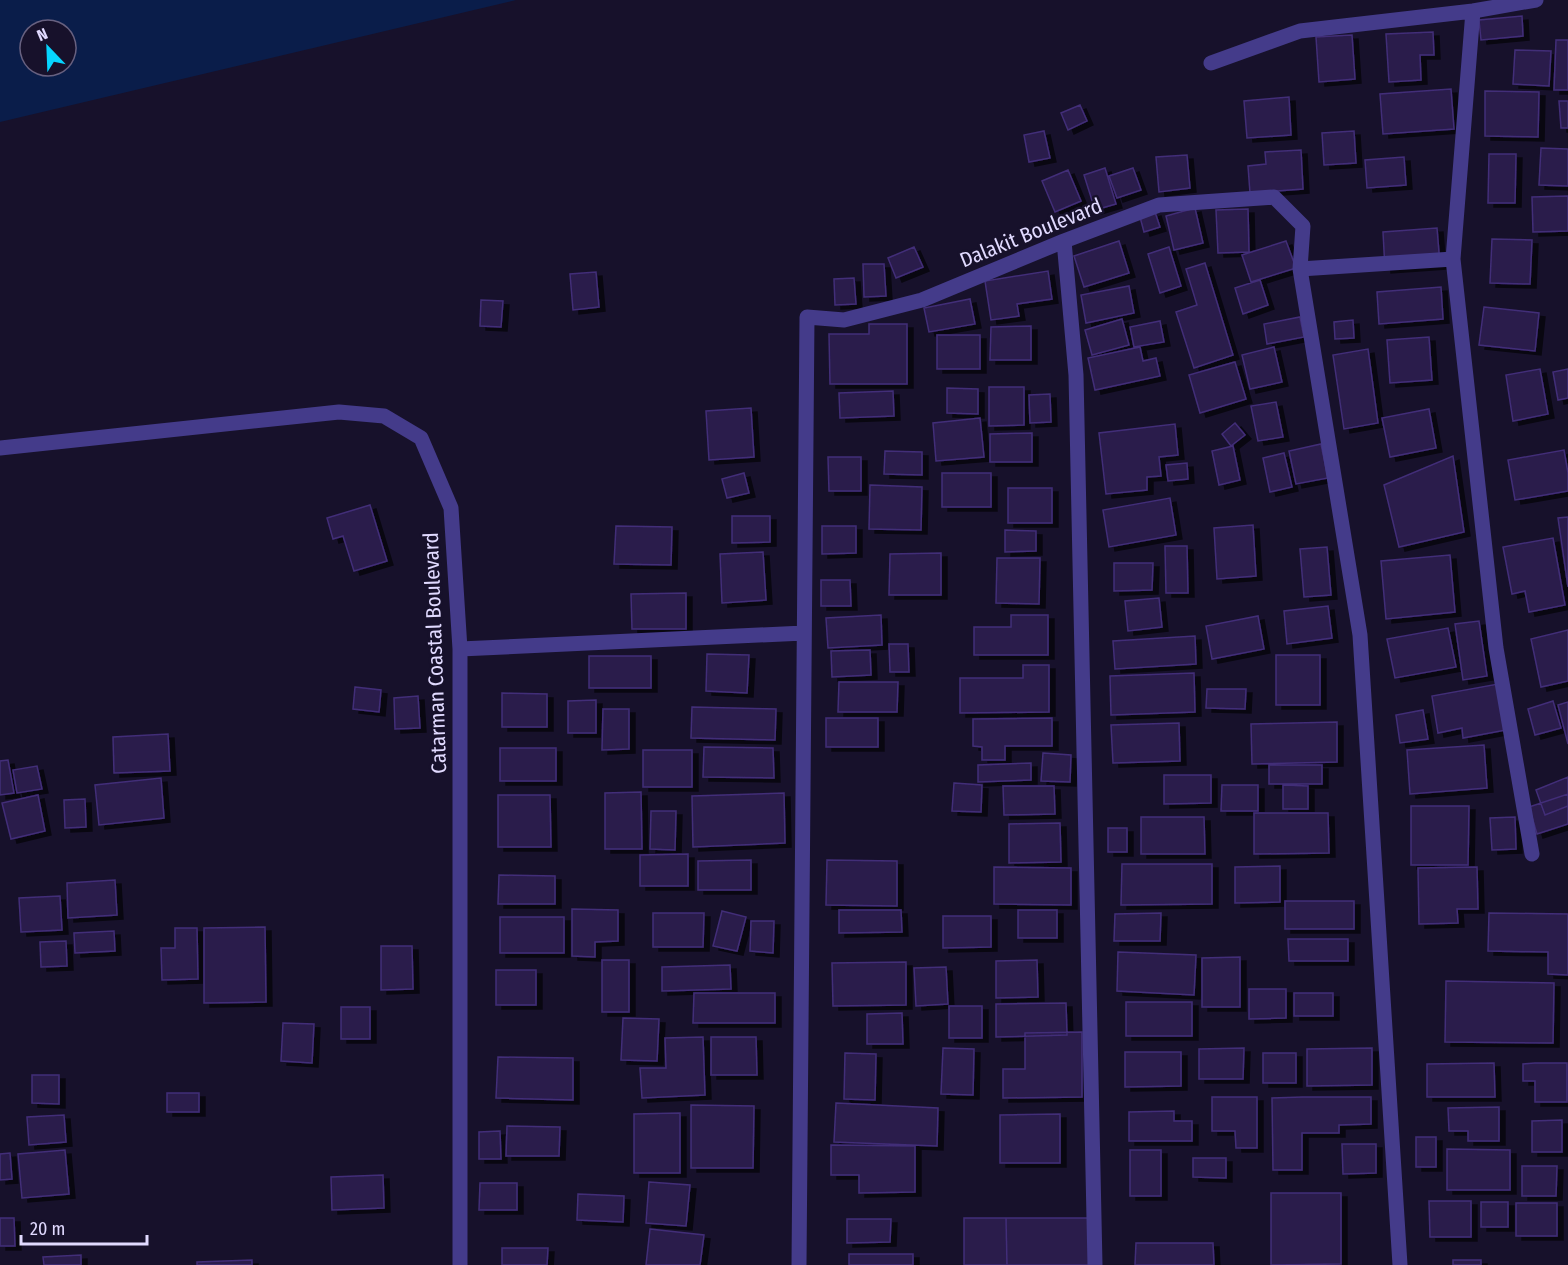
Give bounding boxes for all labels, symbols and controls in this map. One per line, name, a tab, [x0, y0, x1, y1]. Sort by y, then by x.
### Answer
north arrow	[18, 18, 78, 78]
text: N	[34, 24, 50, 45]
street label: Dalakit Boulevard	[956, 193, 1106, 273]
street label: Catarman Coastal Boulevard	[418, 532, 452, 774]
scale bar	[21, 1208, 147, 1246]
text: 20 m	[30, 1218, 65, 1240]

